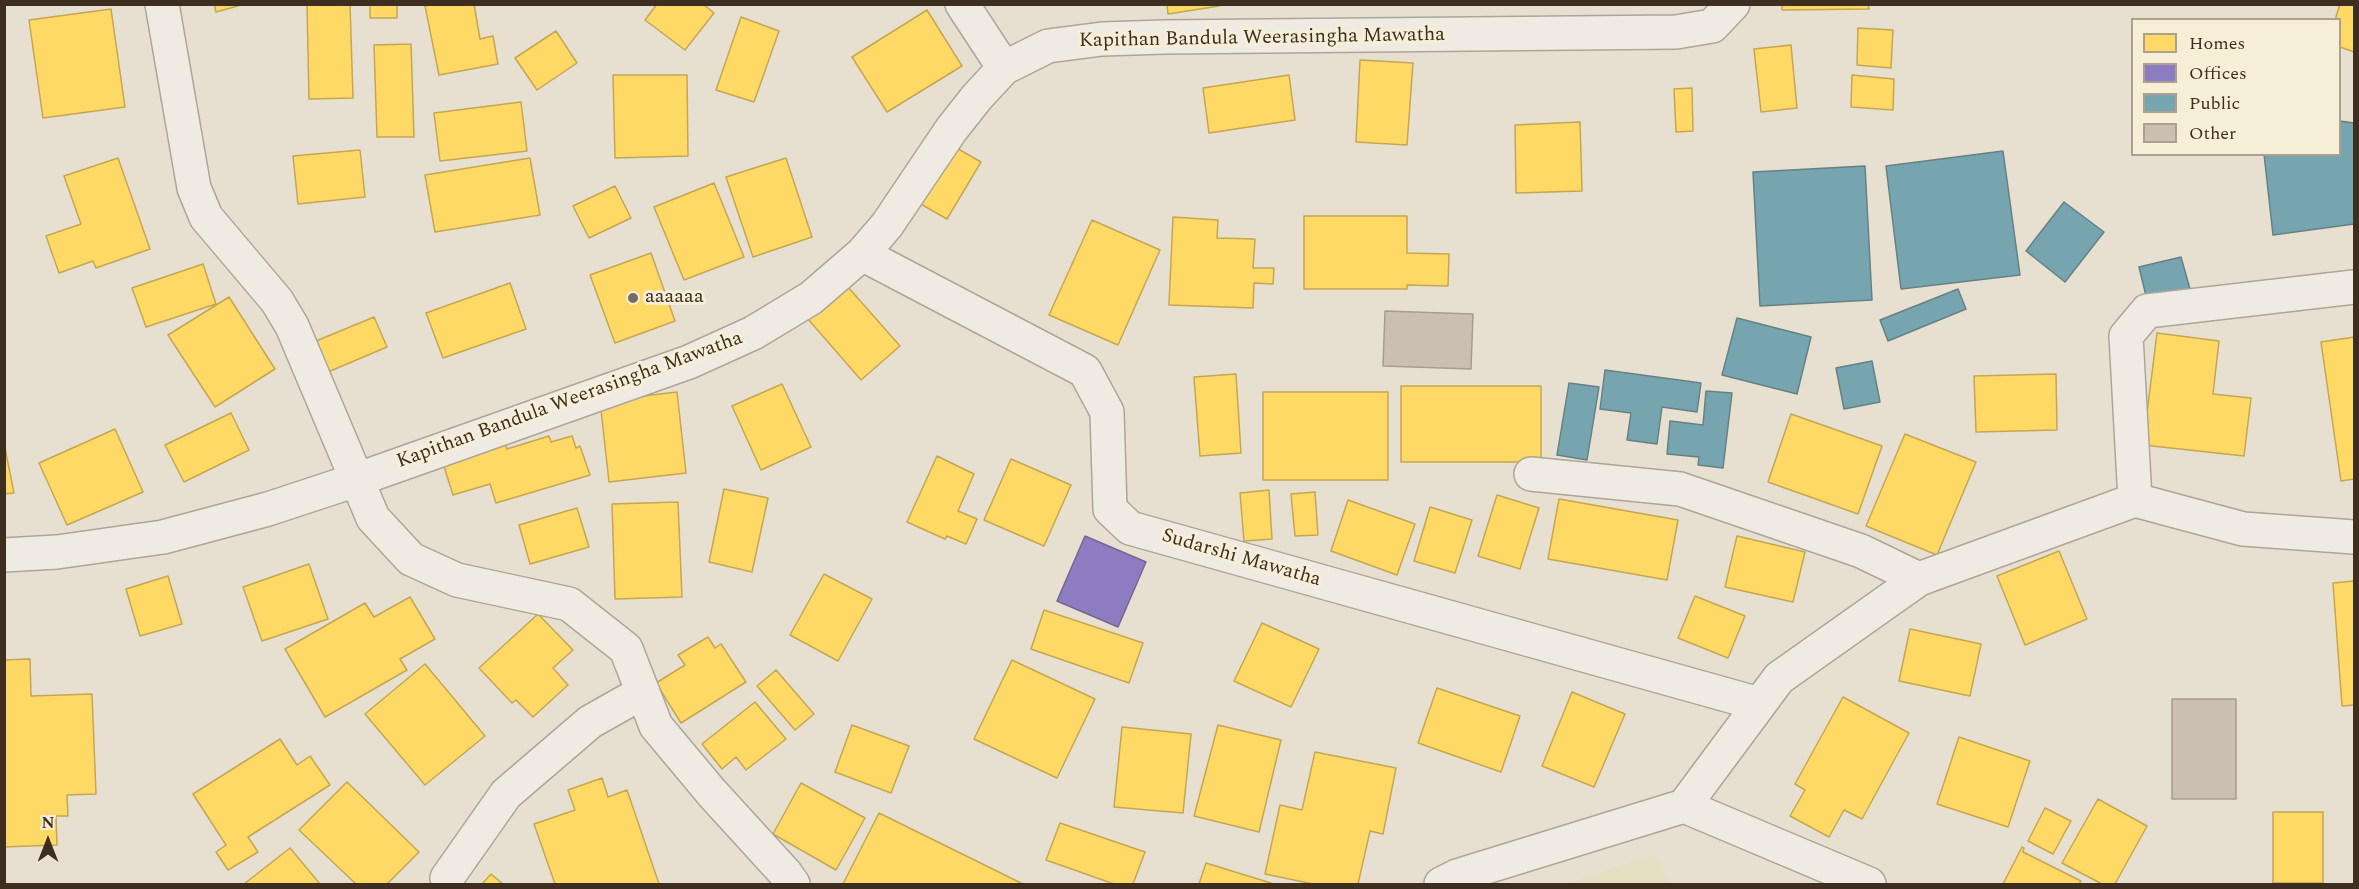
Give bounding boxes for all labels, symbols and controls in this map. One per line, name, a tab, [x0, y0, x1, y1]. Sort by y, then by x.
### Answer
legend	[2131, 18, 2341, 156]
street label: Kapithan Bandula Weerasingha Mawatha	[1079, 24, 1445, 54]
text: Homes	[2189, 30, 2245, 57]
text: Offices	[2189, 60, 2247, 87]
text: Public	[2189, 90, 2240, 117]
text: Other	[2189, 120, 2236, 147]
place label: aaaaaa	[645, 286, 704, 310]
marker: aaaaaa	[626, 291, 640, 305]
street label: Kapithan Bandula Weerasingha Mawatha	[394, 327, 746, 475]
street label: Sudarshi Mawatha	[1159, 525, 1323, 593]
north arrow	[18, 811, 78, 871]
text: N	[41, 811, 55, 835]

